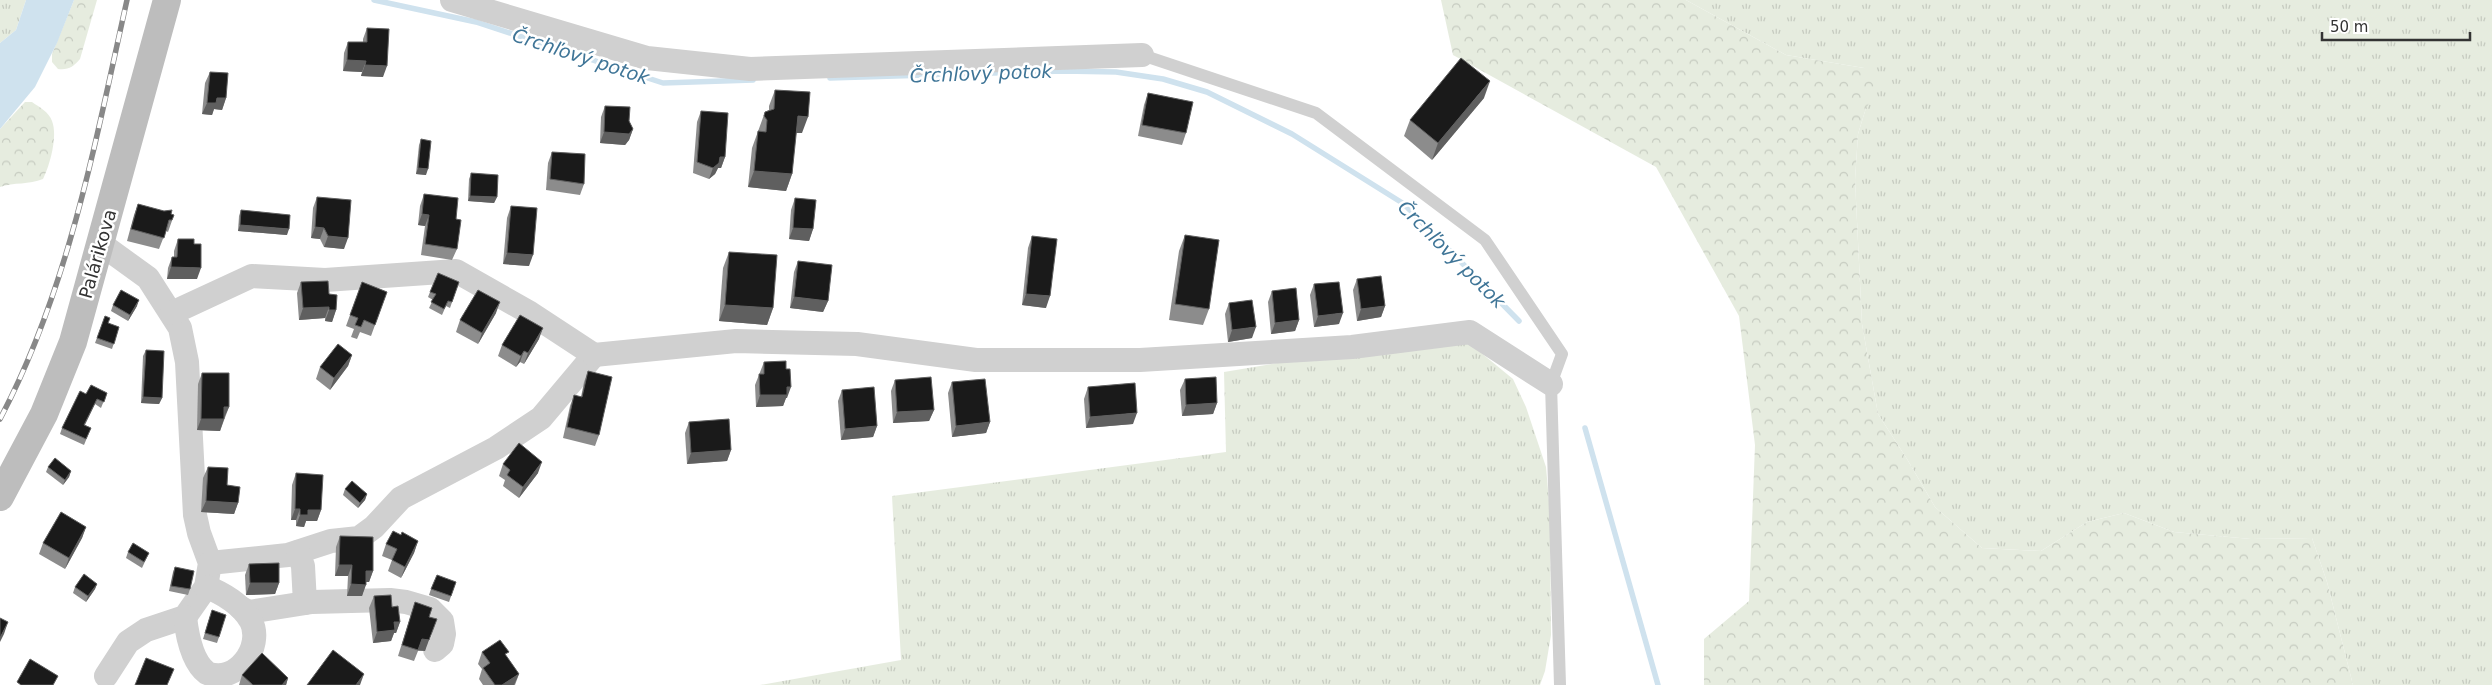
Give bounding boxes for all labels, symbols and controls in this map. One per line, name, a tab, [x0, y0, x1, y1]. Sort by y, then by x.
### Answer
scale bar	[2322, 10, 2470, 42]
text: 50 m	[2330, 18, 2368, 36]
water label: Črchľový potok	[510, 23, 654, 89]
water label: Črchľový potok	[909, 58, 1054, 86]
water label: Črchľový potok	[1394, 195, 1512, 313]
street label: Palárikova	[75, 207, 120, 301]

